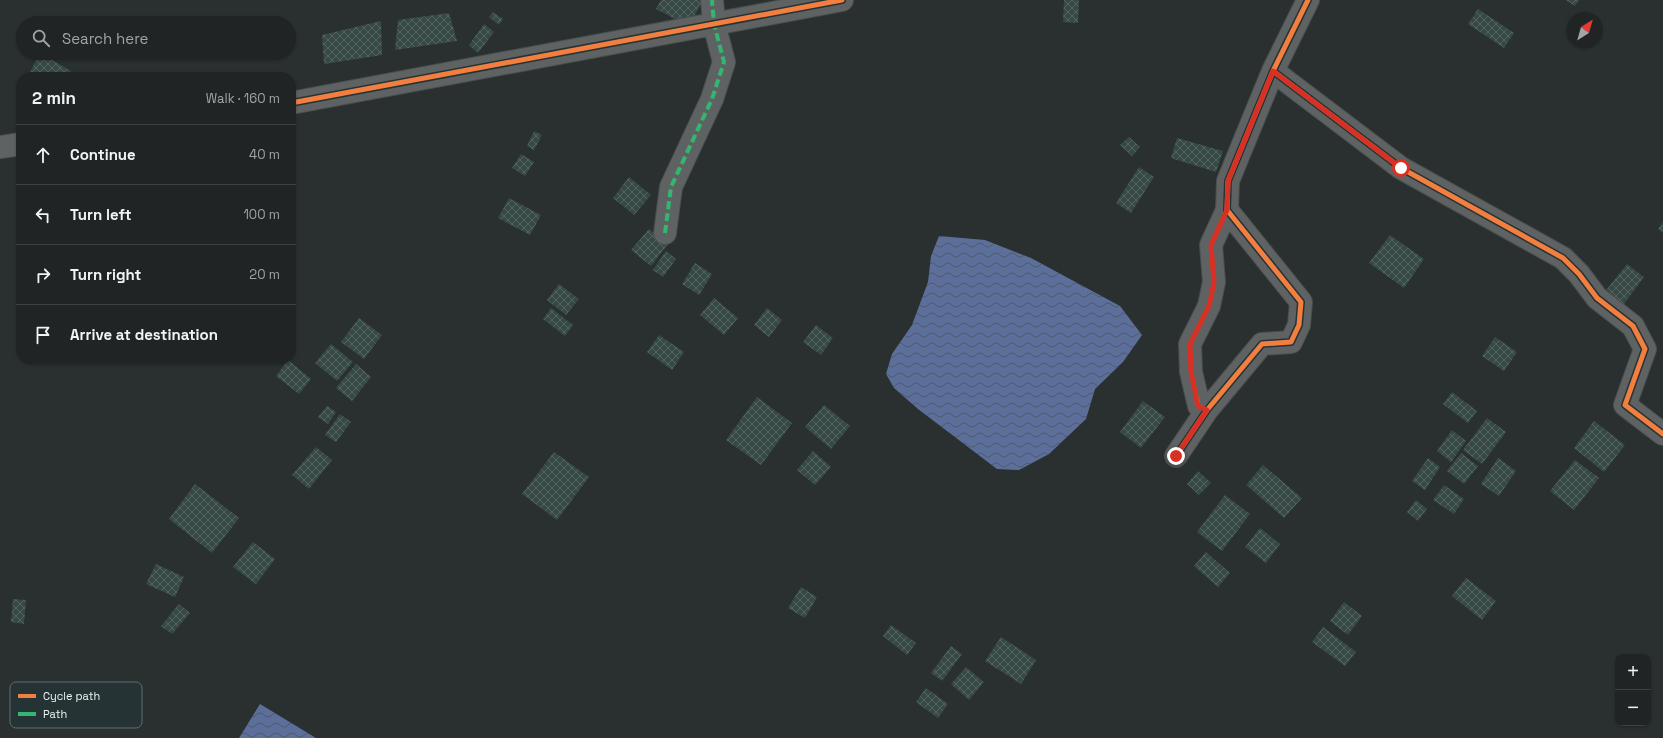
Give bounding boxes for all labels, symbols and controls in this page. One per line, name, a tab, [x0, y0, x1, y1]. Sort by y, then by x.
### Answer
north arrow	[1567, 12, 1603, 48]
search box	[16, 16, 296, 60]
icon: search	[30, 27, 52, 49]
text: Search here	[62, 29, 148, 48]
text: 2 min	[32, 87, 76, 109]
text: Walk · 160 m	[206, 90, 280, 107]
icon: ahead	[32, 144, 54, 166]
text: Continue	[70, 145, 136, 164]
text: 40 m	[249, 146, 280, 163]
route start	[1392, 159, 1410, 177]
icon: left	[32, 204, 54, 226]
text: Turn left	[70, 205, 132, 224]
text: 100 m	[243, 206, 280, 223]
icon: right	[32, 264, 54, 286]
text: Turn right	[70, 265, 141, 284]
text: 20 m	[249, 266, 280, 283]
icon: arrive	[32, 324, 54, 346]
text: Arrive at destination	[70, 325, 218, 344]
route end	[1167, 447, 1185, 465]
map controls	[1615, 654, 1651, 726]
button: +	[1615, 654, 1651, 690]
legend	[10, 682, 142, 728]
text: Cycle path	[43, 689, 100, 703]
button: −	[1615, 690, 1651, 726]
text: Path	[43, 707, 67, 721]

